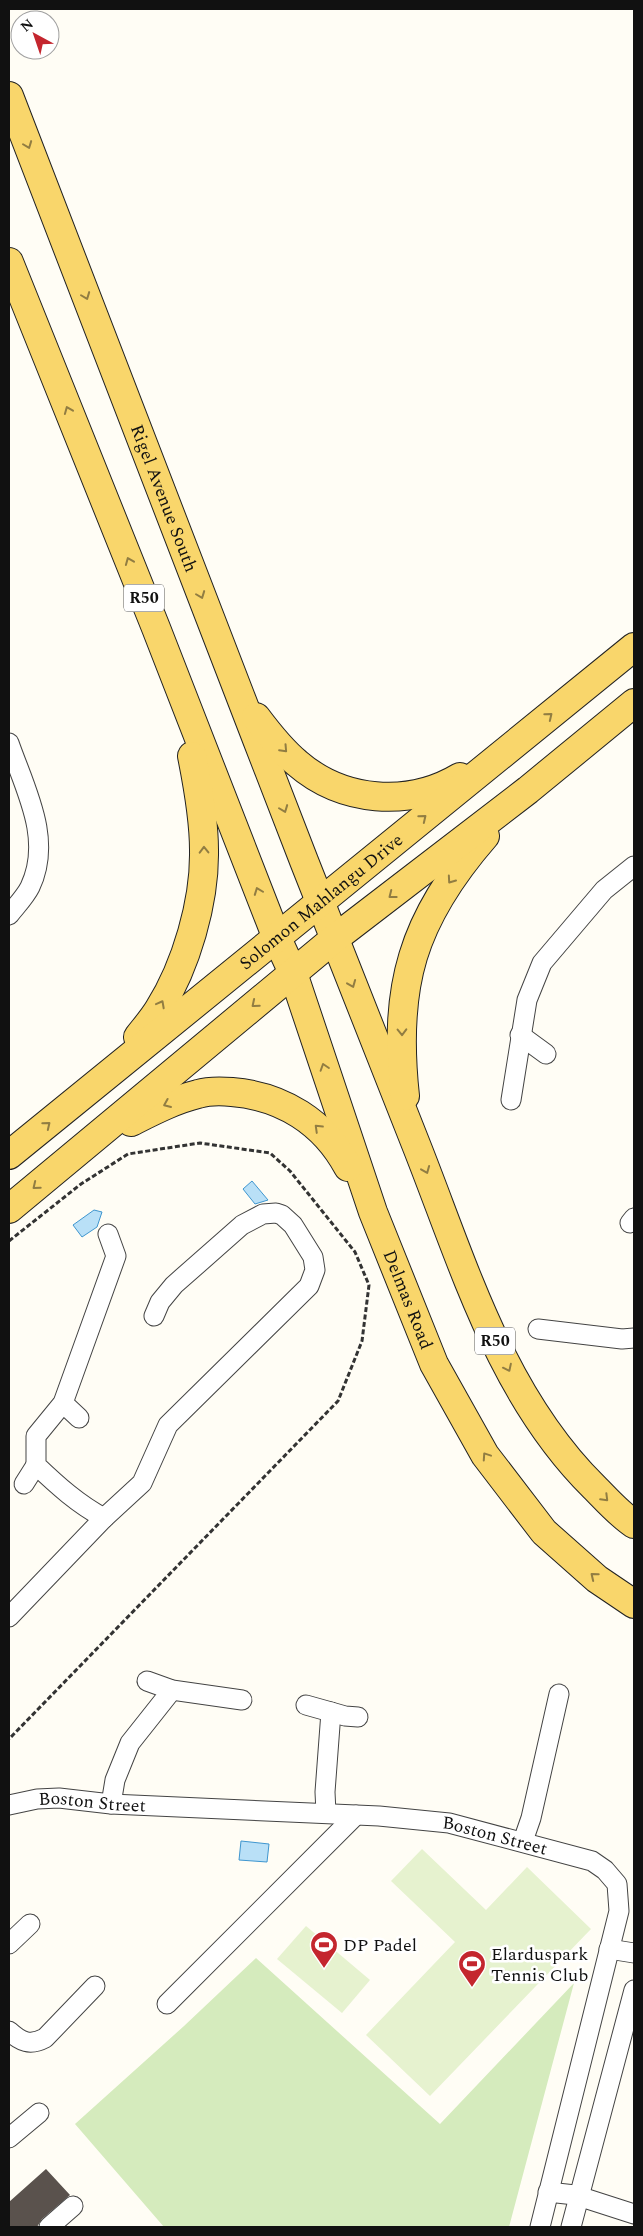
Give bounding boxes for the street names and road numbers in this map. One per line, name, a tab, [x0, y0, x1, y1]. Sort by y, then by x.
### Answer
street label: Rigel Avenue South	[124, 420, 205, 576]
road number: R50	[124, 584, 164, 612]
street label: Solomon Mahlangu Drive	[233, 827, 409, 976]
street label: Delmas Road	[376, 1246, 440, 1353]
road number: R50	[475, 1328, 515, 1354]
street label: Boston Street	[38, 1784, 146, 1819]
street label: Boston Street	[441, 1809, 550, 1862]

